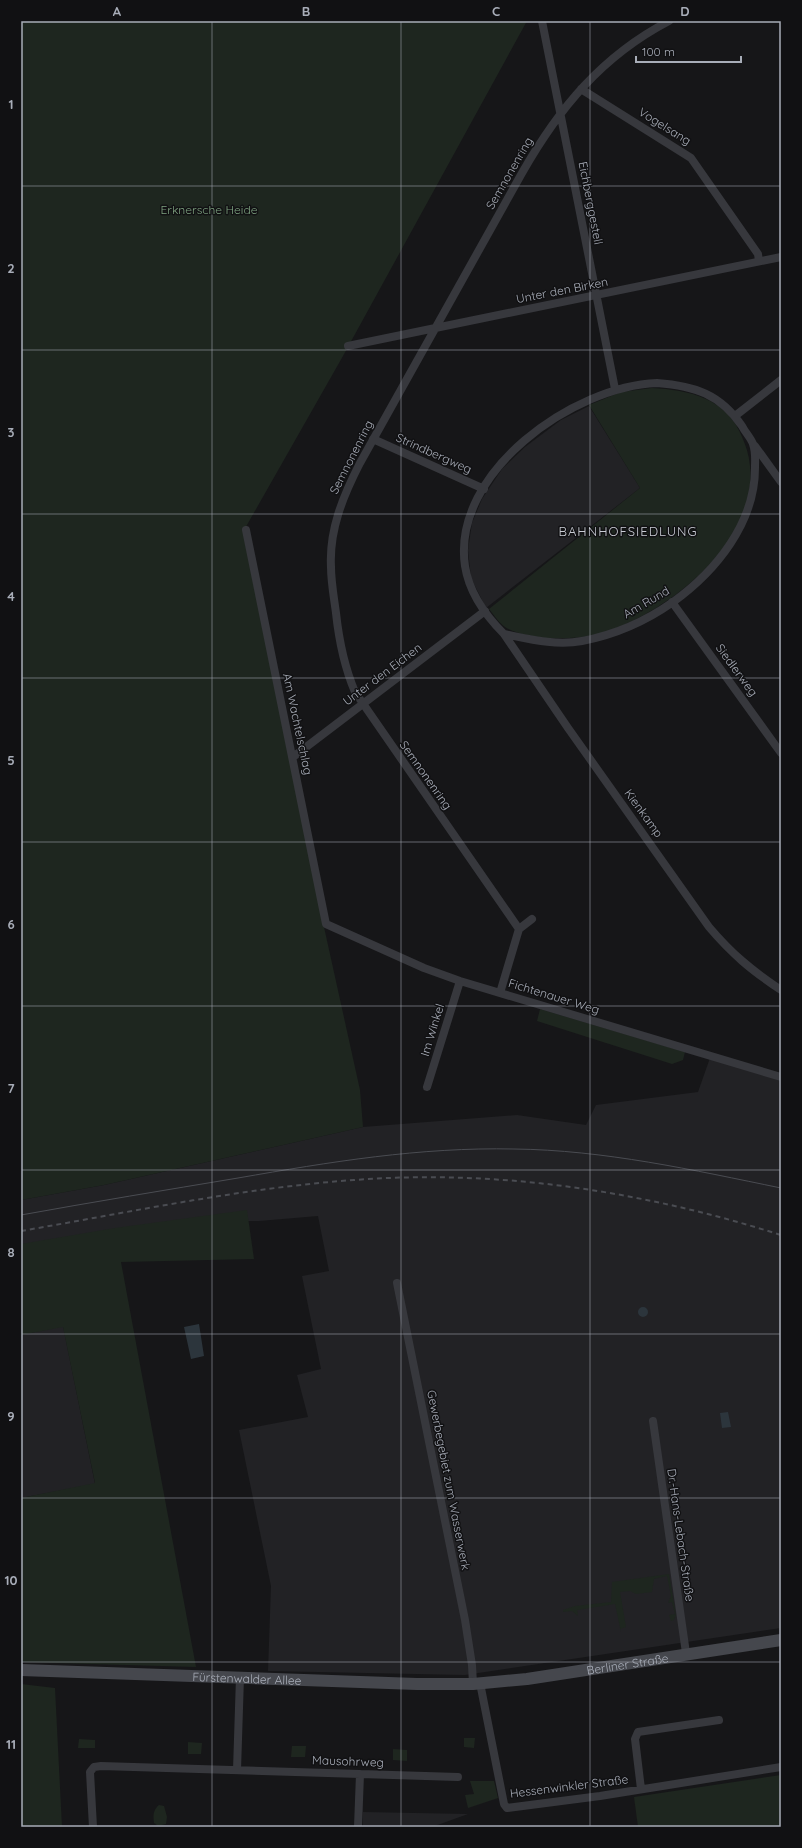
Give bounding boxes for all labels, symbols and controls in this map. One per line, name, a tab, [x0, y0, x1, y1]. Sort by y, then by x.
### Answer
text: A	[113, 3, 122, 19]
text: B	[302, 3, 310, 19]
text: C	[492, 3, 500, 19]
text: D	[680, 3, 690, 19]
scale bar	[636, 38, 741, 64]
text: 100 m	[642, 44, 675, 59]
text: 1	[8, 96, 14, 112]
street label: Vogelsang	[636, 104, 694, 148]
street label: Semnonenring	[482, 134, 536, 212]
street label: Eichberggestell	[576, 160, 606, 246]
park label: Erknersche Heide	[161, 202, 258, 217]
text: 2	[7, 260, 15, 276]
street label: Unter den Birken	[515, 274, 609, 306]
street label: Semnonenring	[326, 418, 376, 496]
text: 3	[8, 424, 15, 440]
street label: Strindbergweg	[394, 430, 474, 476]
district label: BAHNHOFSIEDLUNG	[558, 523, 698, 539]
street label: Am Rund	[620, 583, 672, 621]
text: 4	[7, 588, 15, 604]
street label: Unter den Eichen	[340, 640, 424, 708]
street label: Siedlerweg	[713, 641, 761, 699]
street label: Am Wachtelschlag	[280, 672, 316, 776]
street label: Semnonenring	[397, 738, 455, 812]
text: 5	[7, 752, 15, 768]
street label: Kienkamp	[621, 786, 667, 840]
text: 6	[7, 916, 15, 932]
street label: Fichtenauer Weg	[507, 975, 601, 1017]
street label: Im Winkel	[417, 1002, 447, 1058]
text: 7	[7, 1080, 15, 1096]
text: 8	[7, 1244, 15, 1260]
street label: Gewerbegebiet zum Wasserwerk	[424, 1389, 474, 1571]
text: 9	[7, 1408, 15, 1424]
street label: Dr.-Hans-Lebach-Straße	[664, 1468, 698, 1603]
text: 10	[4, 1572, 18, 1588]
street label: Berliner Straße	[585, 1650, 670, 1677]
street label: Fürstenwalder Allee	[192, 1669, 302, 1687]
text: 11	[6, 1736, 16, 1752]
street label: Mausohrweg	[312, 1752, 384, 1770]
street label: Hessenwinkler Straße	[509, 1771, 629, 1801]

